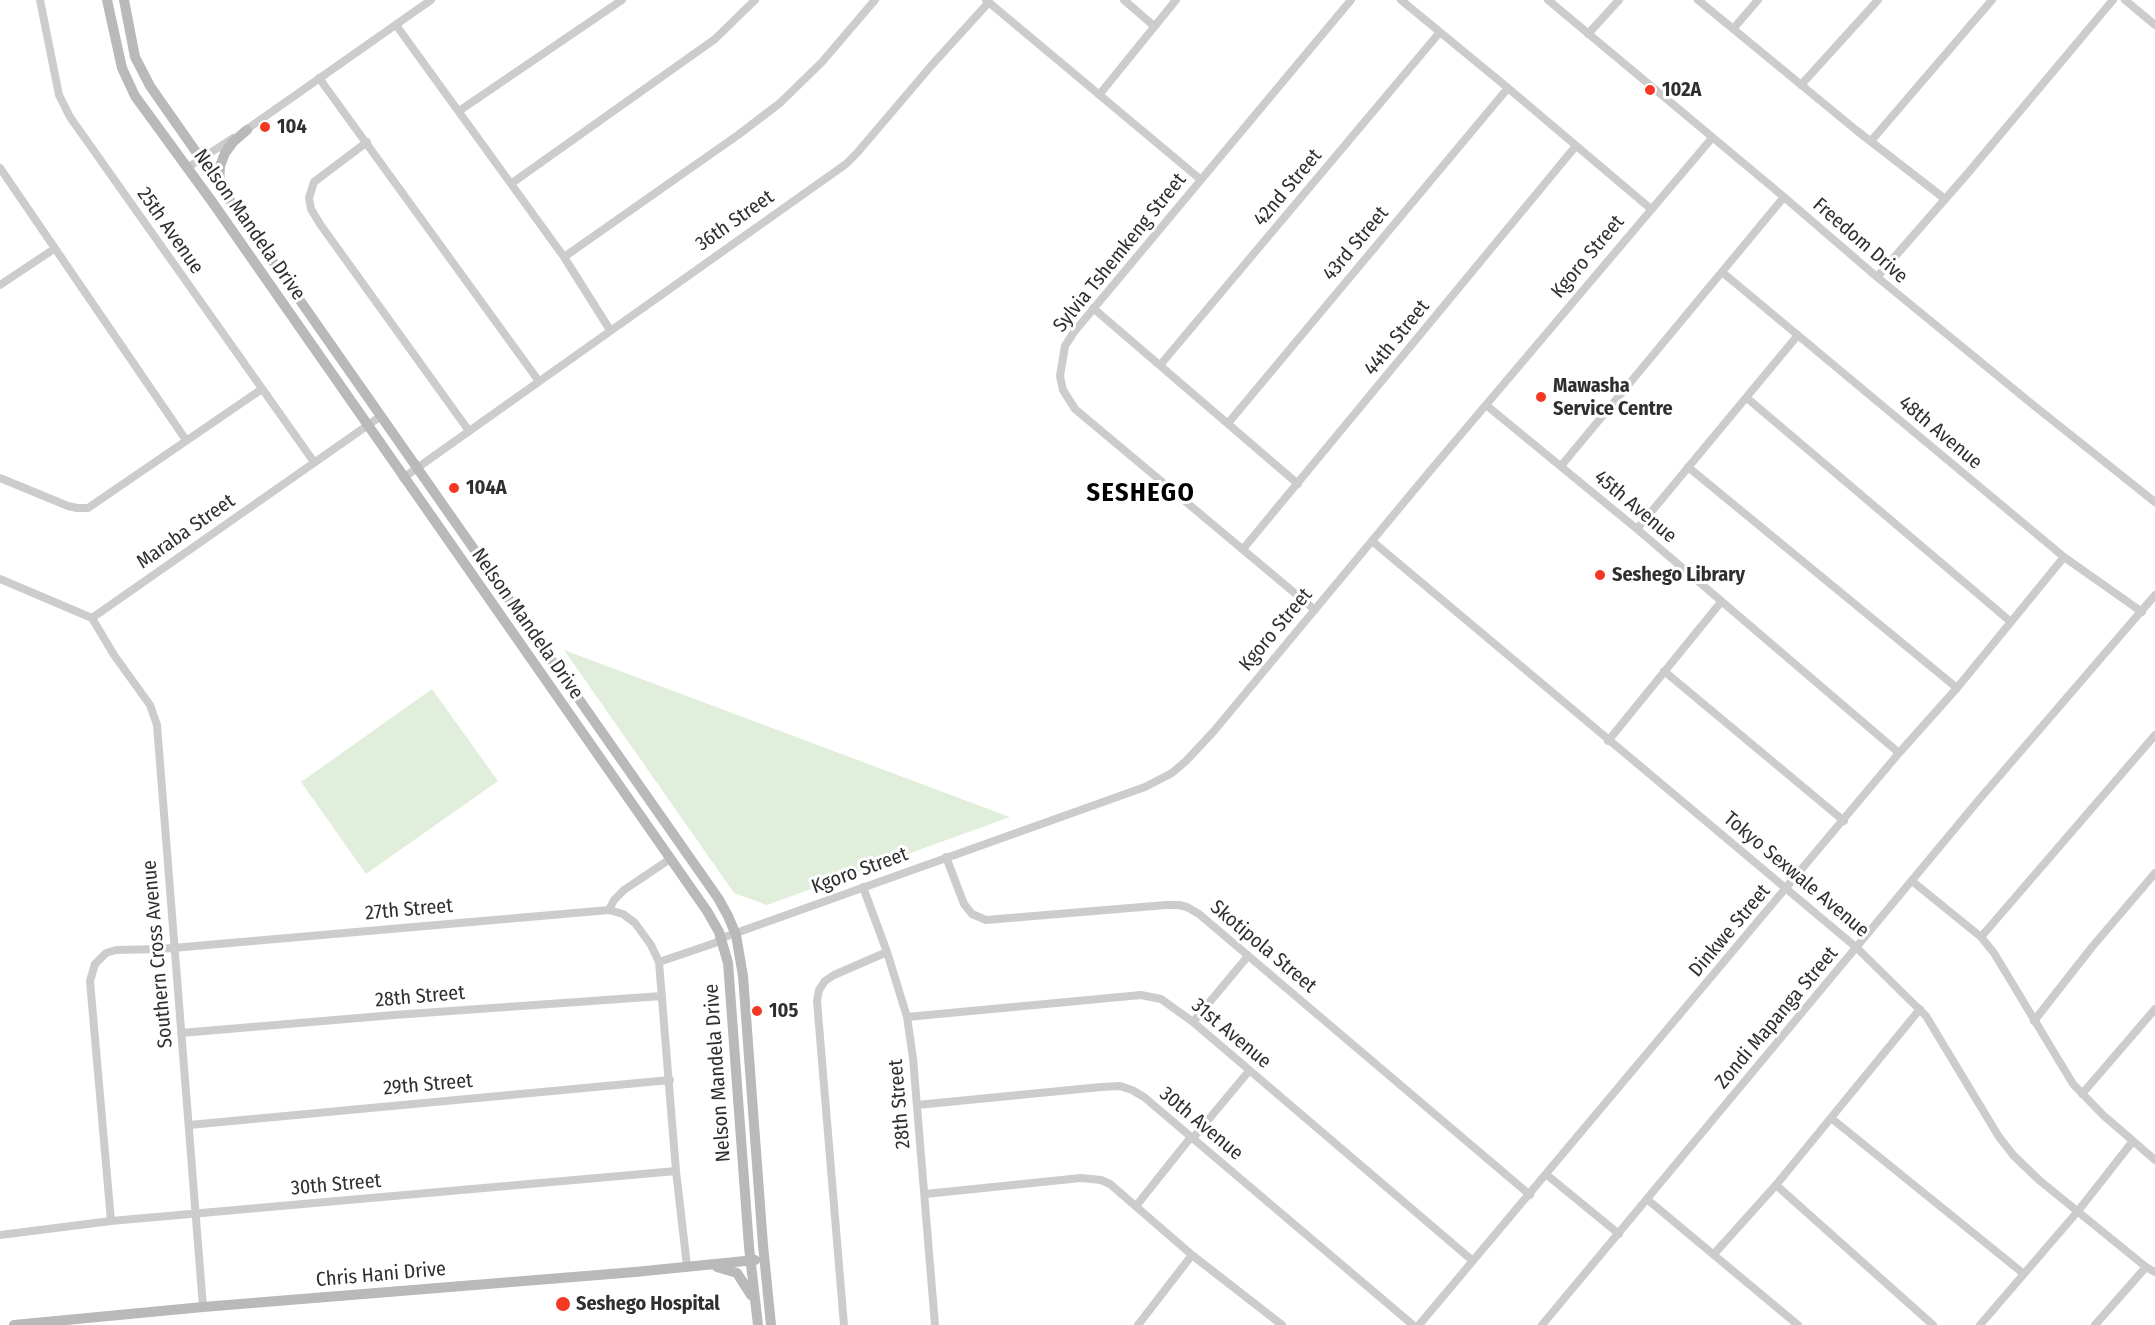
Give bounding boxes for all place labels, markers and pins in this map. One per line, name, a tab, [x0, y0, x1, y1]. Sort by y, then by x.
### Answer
place label: 102A	[1662, 78, 1701, 102]
marker: 102A	[1643, 83, 1657, 97]
place label: 104	[277, 115, 307, 139]
marker: 104	[258, 120, 272, 134]
place label: Mawasha Service Centre	[1553, 374, 1673, 421]
marker: Mawasha Service Centre	[1534, 390, 1548, 404]
place label: 104A	[466, 476, 507, 500]
marker: 104A	[447, 481, 461, 495]
place label: Seshego Library	[1612, 563, 1745, 587]
marker: Seshego Library	[1593, 568, 1607, 582]
place label: 105	[769, 999, 798, 1023]
marker: 105	[750, 1004, 764, 1018]
place label: Seshego Hospital	[576, 1292, 720, 1316]
marker: Seshego Hospital	[554, 1295, 572, 1313]

